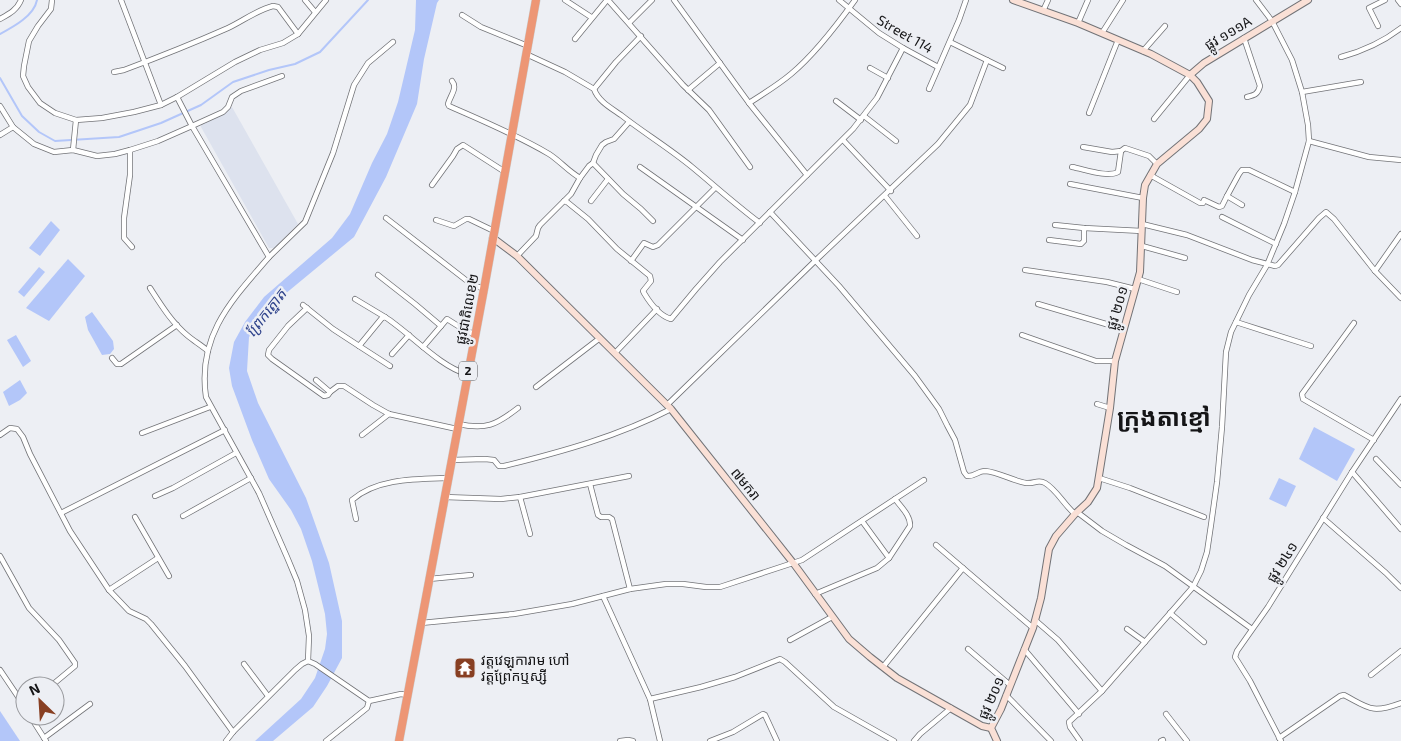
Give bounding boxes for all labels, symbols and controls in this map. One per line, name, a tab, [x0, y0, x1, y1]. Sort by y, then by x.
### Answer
street label: Street 114	[874, 11, 936, 56]
street label: ផ្លូវ ១១១A	[1201, 12, 1257, 57]
street label: ផ្លូវជាតិលេខ២	[451, 272, 486, 347]
water label: ព្រែកត្នោត	[241, 284, 291, 341]
street label: ផ្លូវ ២០១	[1102, 284, 1135, 333]
road number: 2	[459, 362, 477, 381]
district label: ក្រុងតាខ្មៅ	[1117, 402, 1211, 433]
street label: ៧មករា	[728, 464, 765, 504]
street label: ផ្លូវ ២៤១	[1262, 538, 1304, 587]
place label: វត្តវេឡុការាម ហៅ វត្តព្រែកឬស្សី	[481, 651, 570, 685]
temple icon: វត្តវេឡុការាម ហៅ វត្តព្រែកឬស្សី	[453, 656, 477, 680]
street label: ផ្លូវ ២០១	[974, 674, 1011, 723]
north arrow	[15, 676, 65, 726]
text: N	[26, 679, 42, 699]

